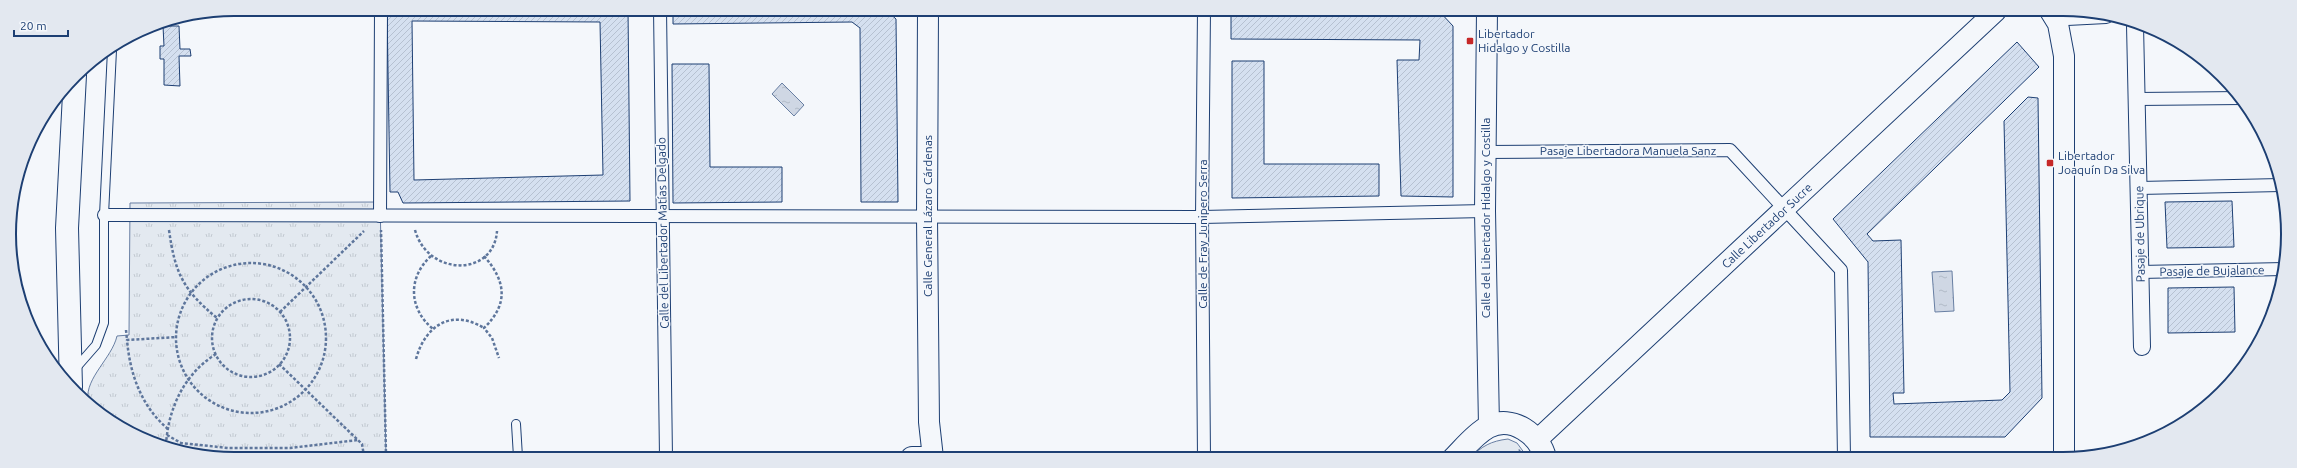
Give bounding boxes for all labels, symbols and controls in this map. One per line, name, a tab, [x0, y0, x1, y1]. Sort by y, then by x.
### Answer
scale bar	[14, 12, 68, 38]
text: 20 m	[20, 19, 47, 32]
place label: Libertador Hidalgo y Costilla	[1478, 27, 1571, 54]
marker: Libertador Hidalgo y Costilla	[1465, 36, 1475, 46]
street label: Calle del Libertador Hidalgo y Costilla	[1479, 118, 1492, 318]
street label: Calle General Lázaro Cárdenas	[921, 135, 934, 297]
street label: Calle del Libertador Matías Delgado	[654, 137, 671, 329]
street label: Pasaje Libertadora Manuela Sanz	[1540, 144, 1717, 157]
place label: Libertador Joaquín Da Silva	[2058, 149, 2145, 176]
marker: Libertador Joaquín Da Silva	[2045, 158, 2055, 168]
street label: Calle de Fray Junipero Serra	[1196, 159, 1209, 309]
street label: Calle Libertador Sucre	[1719, 180, 1814, 271]
street label: Pasaje de Ubrique	[2132, 186, 2147, 282]
street label: Pasaje de Bujalance	[2159, 263, 2265, 278]

